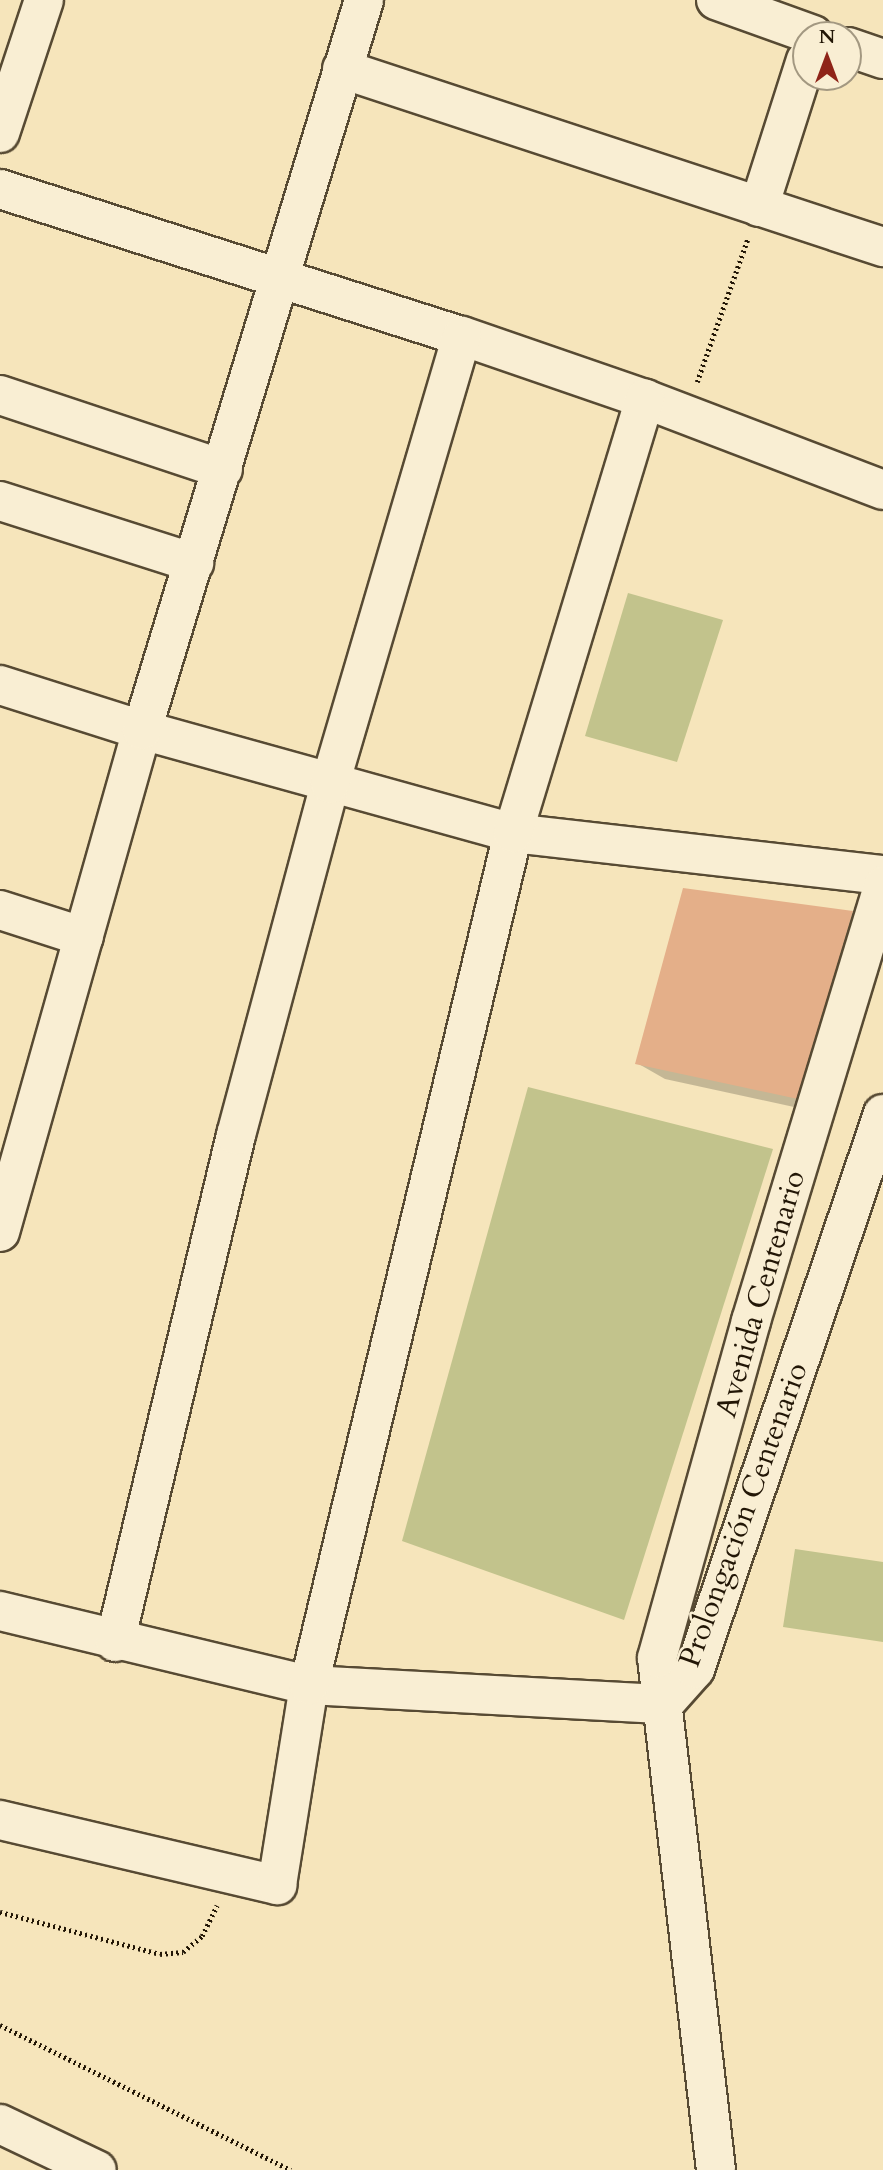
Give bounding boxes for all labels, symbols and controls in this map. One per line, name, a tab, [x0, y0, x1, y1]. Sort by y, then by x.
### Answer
north arrow	[792, 21, 862, 91]
text: N	[819, 24, 835, 50]
street label: Avenida Centenario	[709, 1167, 813, 1421]
street label: Prolongación Centenario	[672, 1358, 816, 1672]

